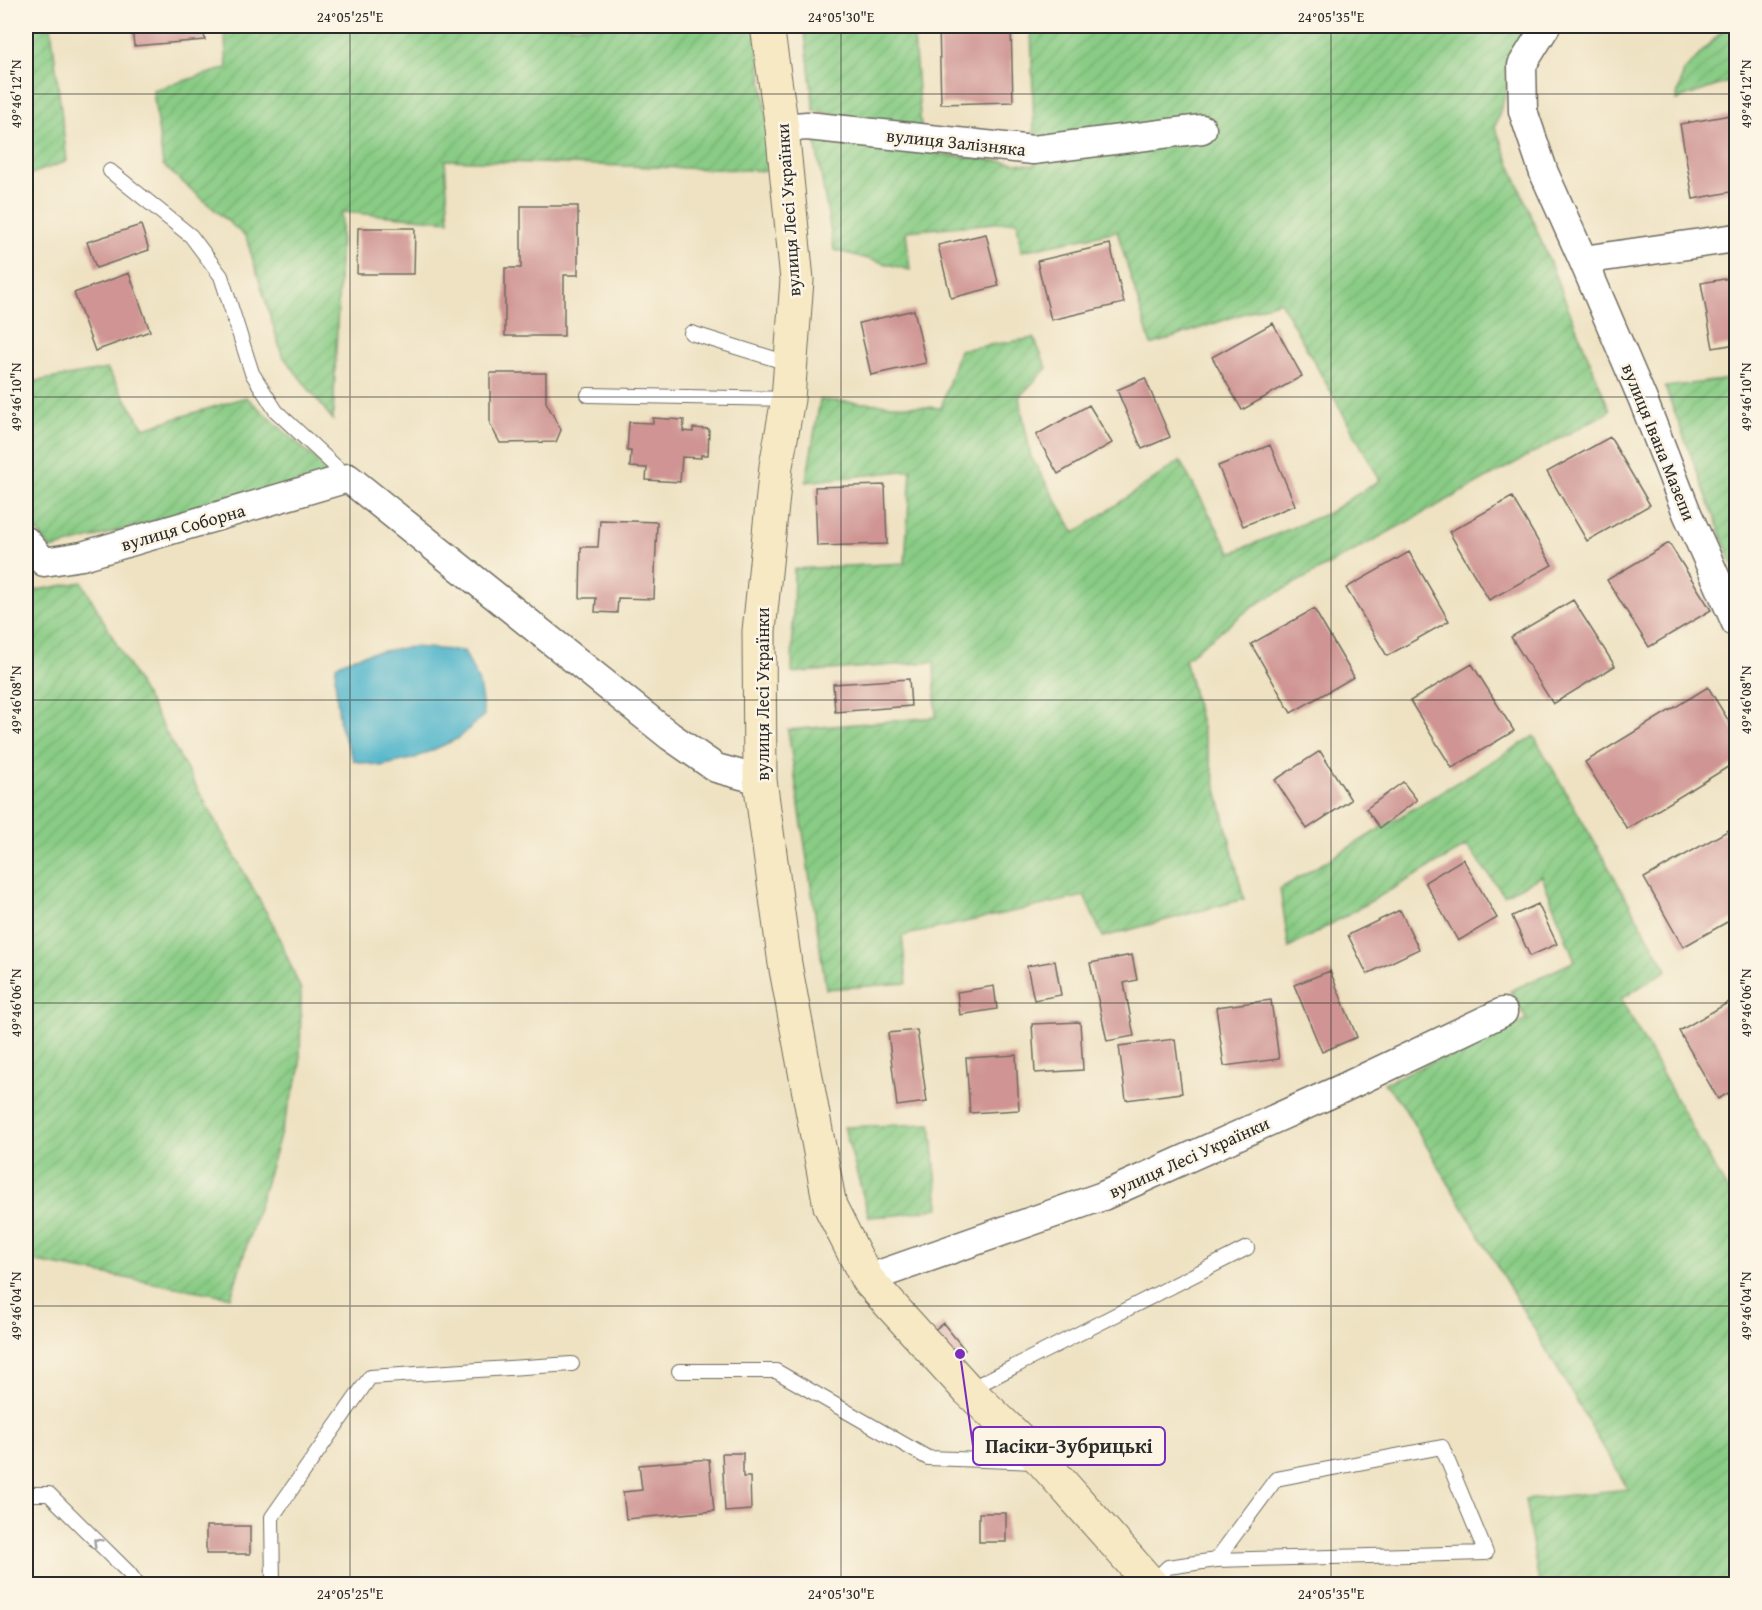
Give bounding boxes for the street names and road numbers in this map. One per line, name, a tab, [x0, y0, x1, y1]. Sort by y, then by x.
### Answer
street label: вулиця Залізняка	[885, 121, 1027, 163]
street label: вулиця Лесі Українки	[768, 122, 808, 297]
street label: вулиця Івана Мазепи	[1615, 359, 1703, 525]
street label: вулиця Соборна	[118, 496, 249, 558]
street label: вулиця Лесі Українки	[749, 607, 776, 781]
street label: вулиця Лесі Українки	[1104, 1109, 1274, 1205]

